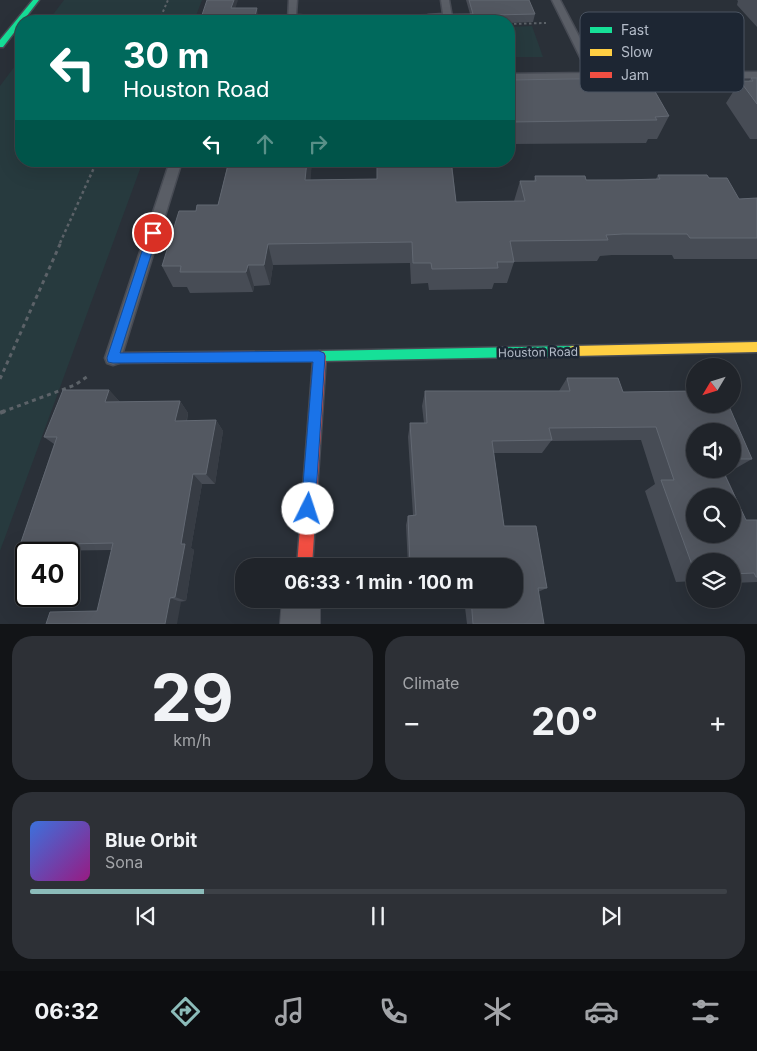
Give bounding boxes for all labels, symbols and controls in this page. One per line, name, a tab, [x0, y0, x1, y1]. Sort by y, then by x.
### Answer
legend	[580, 12, 744, 92]
text: Fast	[621, 21, 649, 38]
text: 30 m	[123, 34, 209, 76]
icon: left	[40, 35, 105, 100]
text: Slow	[621, 43, 653, 60]
text: Jam	[621, 66, 649, 83]
text: Houston Road	[123, 76, 270, 102]
icon: left	[198, 130, 226, 158]
icon: ahead	[251, 130, 279, 158]
icon: right	[304, 130, 332, 158]
pin	[132, 212, 174, 254]
icon: arrive	[139, 219, 167, 247]
street label: Houston Road	[498, 344, 578, 360]
north arrow	[686, 358, 741, 412]
map controls	[686, 358, 741, 608]
button: sound	[686, 423, 741, 478]
position arrow	[281, 482, 333, 534]
button: search	[686, 488, 741, 543]
speed limit sign: 40	[15, 542, 80, 607]
button: layers	[686, 553, 741, 608]
text: 06:33 · 1 min · 100 m	[284, 571, 474, 594]
text: 29	[151, 658, 234, 737]
text: Climate	[403, 673, 459, 693]
text: 20°	[531, 698, 598, 744]
text: −	[403, 705, 421, 739]
text: +	[708, 705, 727, 739]
text: km/h	[173, 730, 211, 750]
text: Blue Orbit	[105, 829, 197, 852]
text: Sona	[105, 852, 143, 872]
icon: previous	[132, 902, 160, 930]
icon: pause	[364, 902, 392, 930]
icon: next	[597, 902, 625, 930]
icon: directions	[168, 994, 203, 1029]
icon: music	[272, 994, 307, 1029]
icon: phone	[376, 994, 411, 1029]
icon: climate	[480, 994, 515, 1029]
icon: car	[584, 994, 619, 1029]
icon: filters	[688, 994, 723, 1029]
text: 06:32	[34, 998, 99, 1024]

